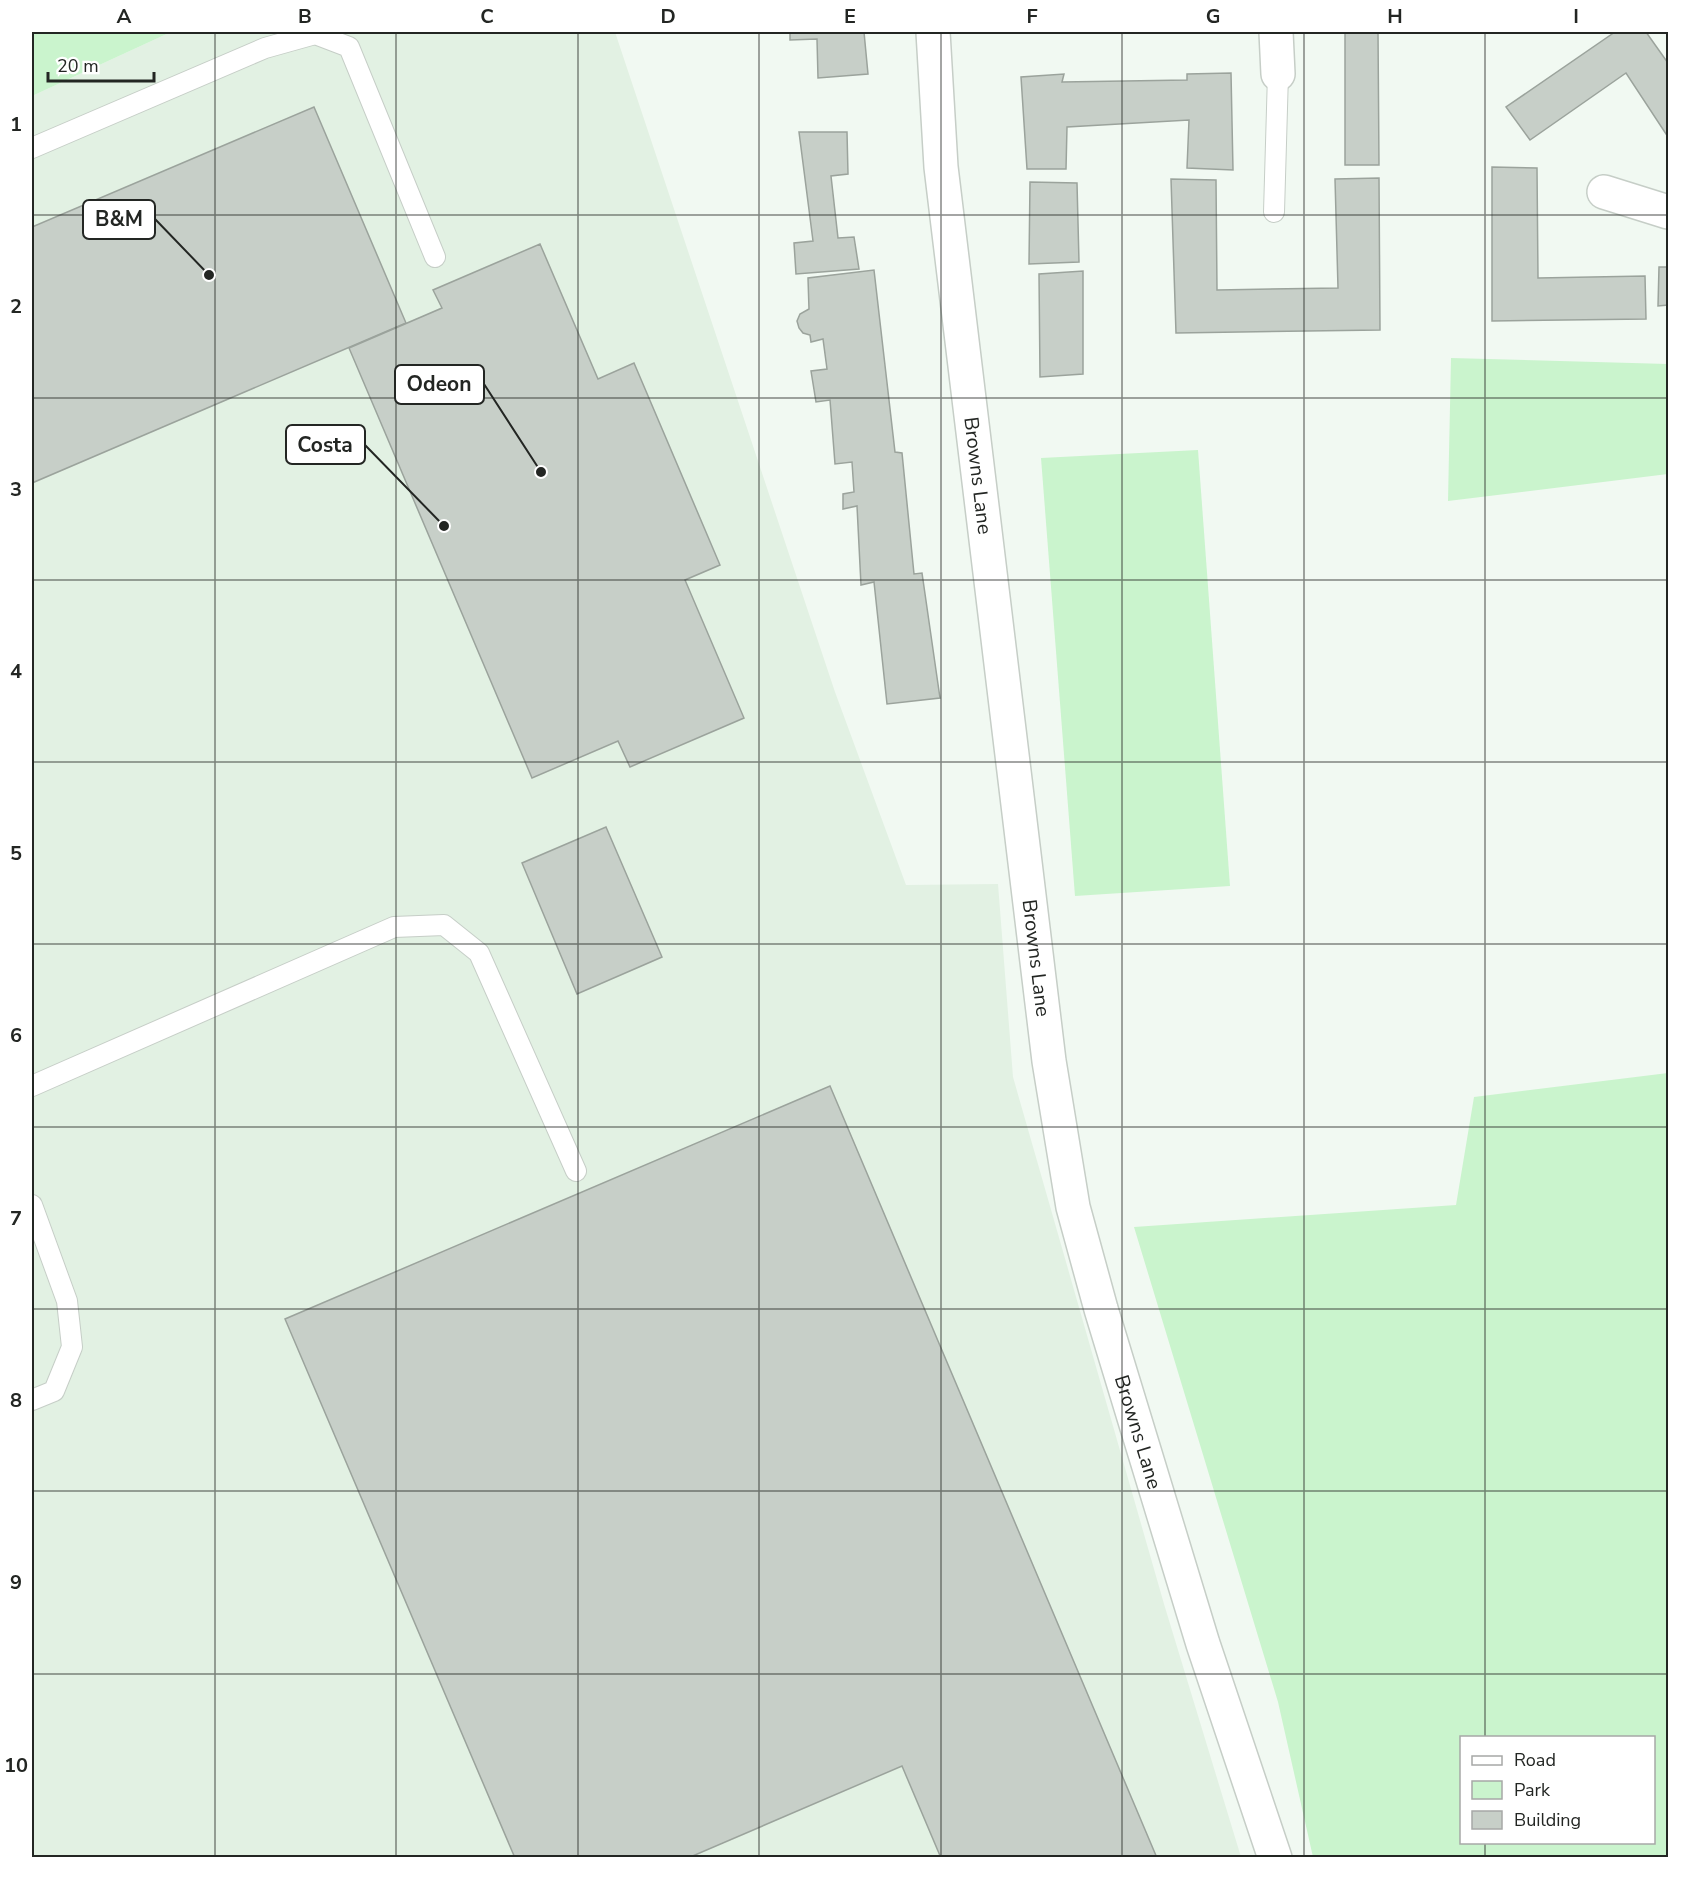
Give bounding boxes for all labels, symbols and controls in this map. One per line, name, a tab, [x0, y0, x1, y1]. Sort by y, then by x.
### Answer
text: A	[117, 3, 132, 30]
text: B	[298, 3, 312, 30]
text: C	[480, 3, 494, 30]
text: D	[660, 3, 676, 30]
text: E	[844, 3, 856, 30]
text: F	[1026, 3, 1038, 30]
text: G	[1206, 3, 1220, 30]
text: H	[1387, 3, 1403, 30]
text: I	[1573, 3, 1579, 30]
scale bar	[48, 45, 154, 83]
text: 20 m	[57, 54, 99, 78]
text: 1	[10, 111, 22, 138]
callout: B&M	[83, 200, 155, 239]
text: B&M	[95, 205, 143, 233]
text: 2	[10, 293, 22, 320]
callout: Odeon	[395, 365, 484, 404]
text: Odeon	[407, 370, 471, 398]
street label: Browns Lane	[957, 415, 998, 536]
callout: Costa	[286, 425, 365, 464]
text: Costa	[297, 431, 353, 459]
text: 3	[10, 476, 22, 503]
text: 4	[10, 658, 22, 685]
text: 5	[10, 840, 22, 867]
street label: Browns Lane	[1016, 898, 1057, 1018]
text: 6	[10, 1022, 22, 1049]
text: 7	[10, 1205, 22, 1232]
street label: Browns Lane	[1108, 1372, 1168, 1492]
text: 8	[10, 1387, 22, 1414]
text: 9	[10, 1569, 22, 1596]
legend	[1460, 1736, 1655, 1844]
text: Road	[1514, 1748, 1556, 1772]
text: 10	[4, 1752, 28, 1779]
text: Park	[1514, 1778, 1551, 1802]
text: Building	[1514, 1808, 1581, 1832]

